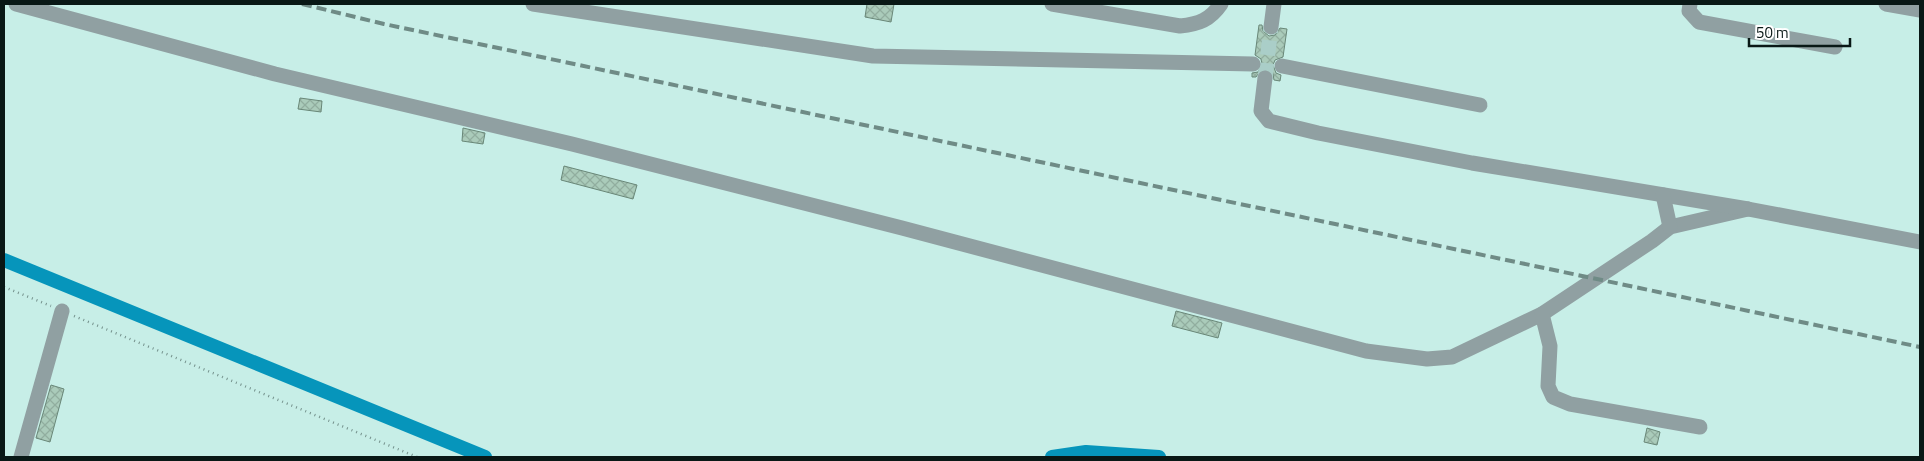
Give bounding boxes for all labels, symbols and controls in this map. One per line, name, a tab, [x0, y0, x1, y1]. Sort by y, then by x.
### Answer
scale bar	[1749, 15, 1850, 47]
text: 50 m	[1756, 21, 1789, 44]

